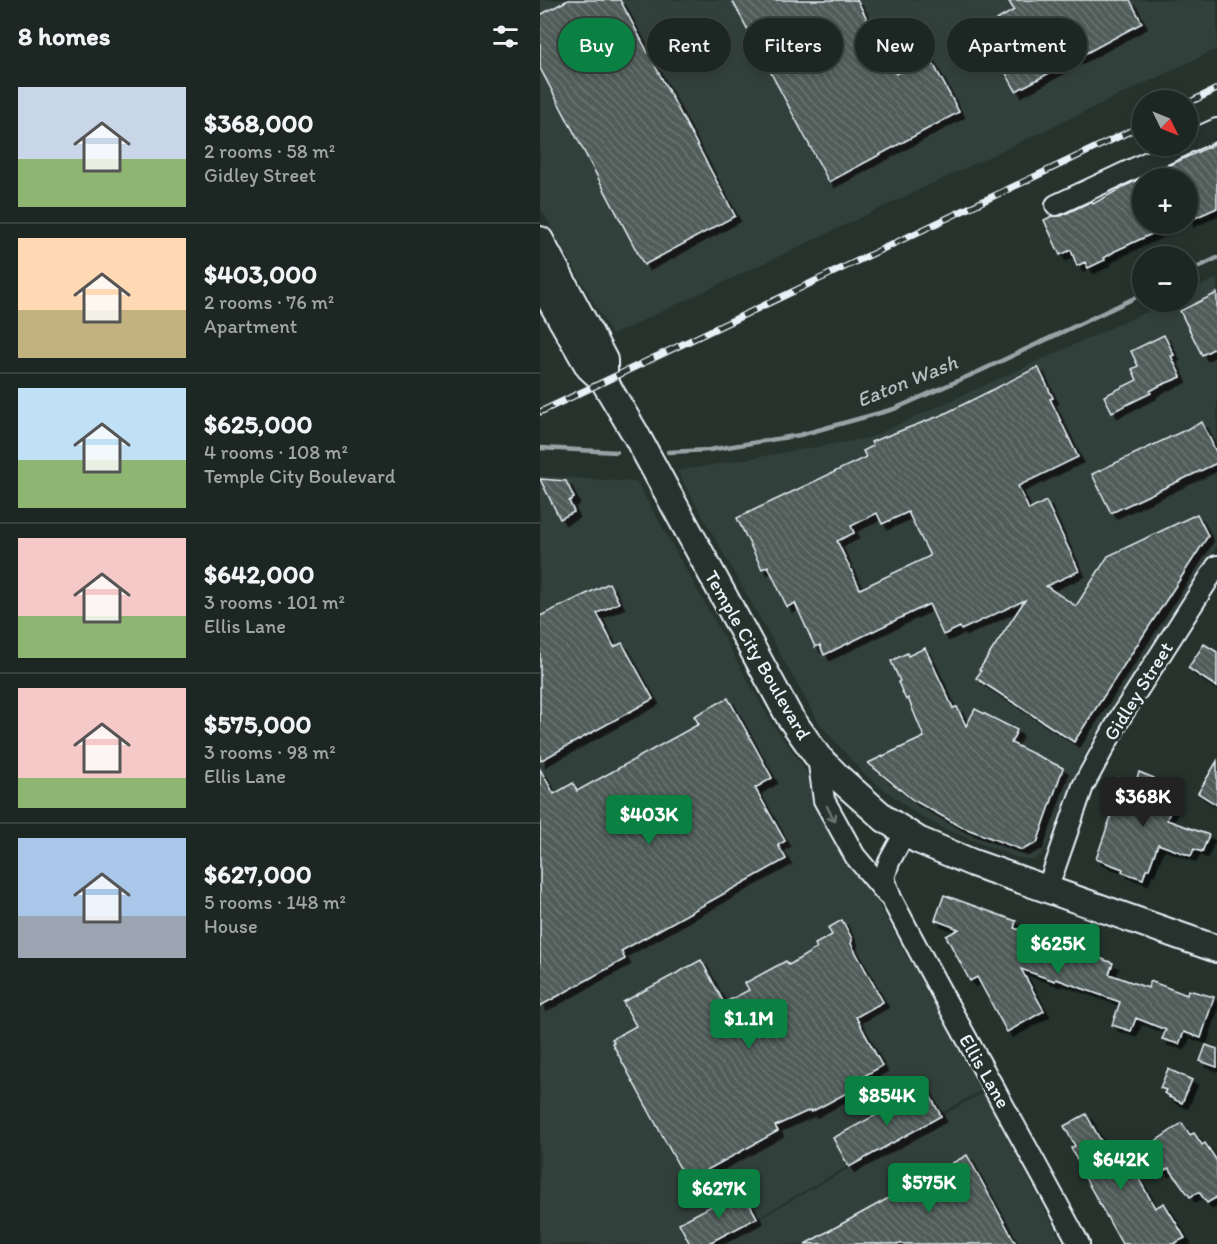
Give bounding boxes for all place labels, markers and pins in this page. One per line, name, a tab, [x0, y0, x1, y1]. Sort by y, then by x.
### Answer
pin: $368K	[1101, 777, 1185, 828]
pin: $403K	[607, 795, 691, 846]
pin: $625K	[1016, 924, 1100, 975]
pin: $1.1M	[707, 999, 791, 1050]
pin: $854K	[845, 1076, 929, 1127]
pin: $642K	[1079, 1140, 1163, 1191]
pin: $575K	[887, 1163, 971, 1214]
pin: $627K	[677, 1169, 761, 1220]

